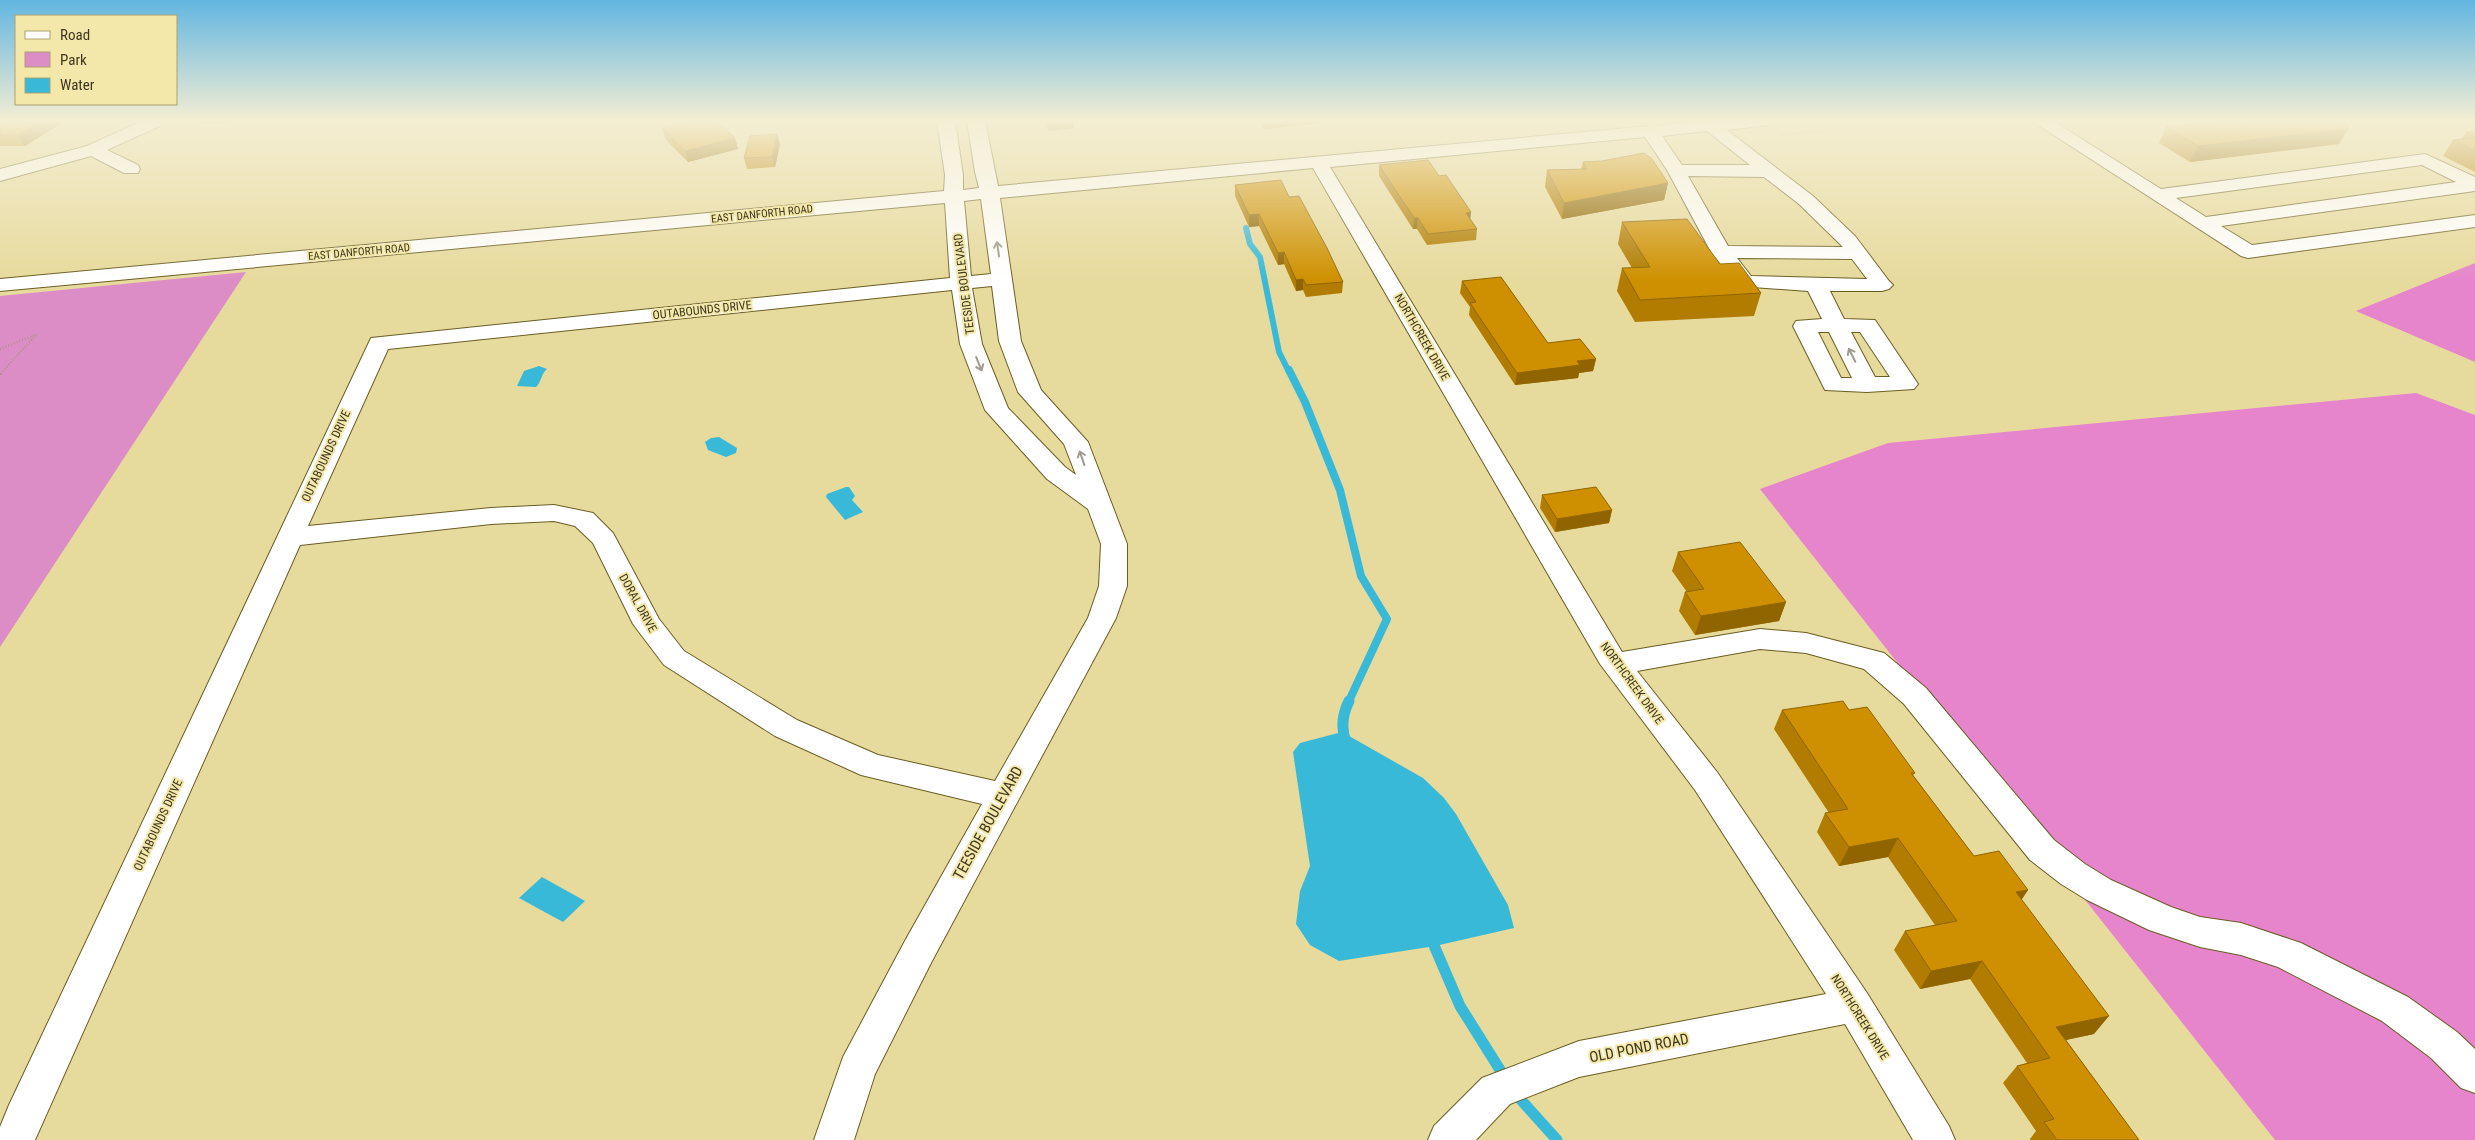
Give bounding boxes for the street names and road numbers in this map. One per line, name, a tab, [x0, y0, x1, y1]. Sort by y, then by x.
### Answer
street label: EAST DANFORTH ROAD	[710, 202, 814, 226]
street label: TEESIDE BOULEVARD	[951, 233, 977, 335]
street label: EAST DANFORTH ROAD	[308, 241, 410, 263]
street label: NORTHCREEK DRIVE	[1392, 291, 1452, 383]
street label: OUTABOUNDS DRIVE	[652, 298, 752, 322]
street label: OUTABOUNDS DRIVE	[299, 408, 353, 504]
street label: DORAL DRIVE	[616, 571, 660, 635]
street label: NORTHCREEK DRIVE	[1598, 639, 1666, 727]
street label: TEESIDE BOULEVARD	[949, 763, 1027, 883]
street label: OUTABOUNDS DRIVE	[131, 777, 185, 873]
street label: NORTHCREEK DRIVE	[1828, 972, 1892, 1062]
street label: OLD POND ROAD	[1588, 1030, 1690, 1066]

